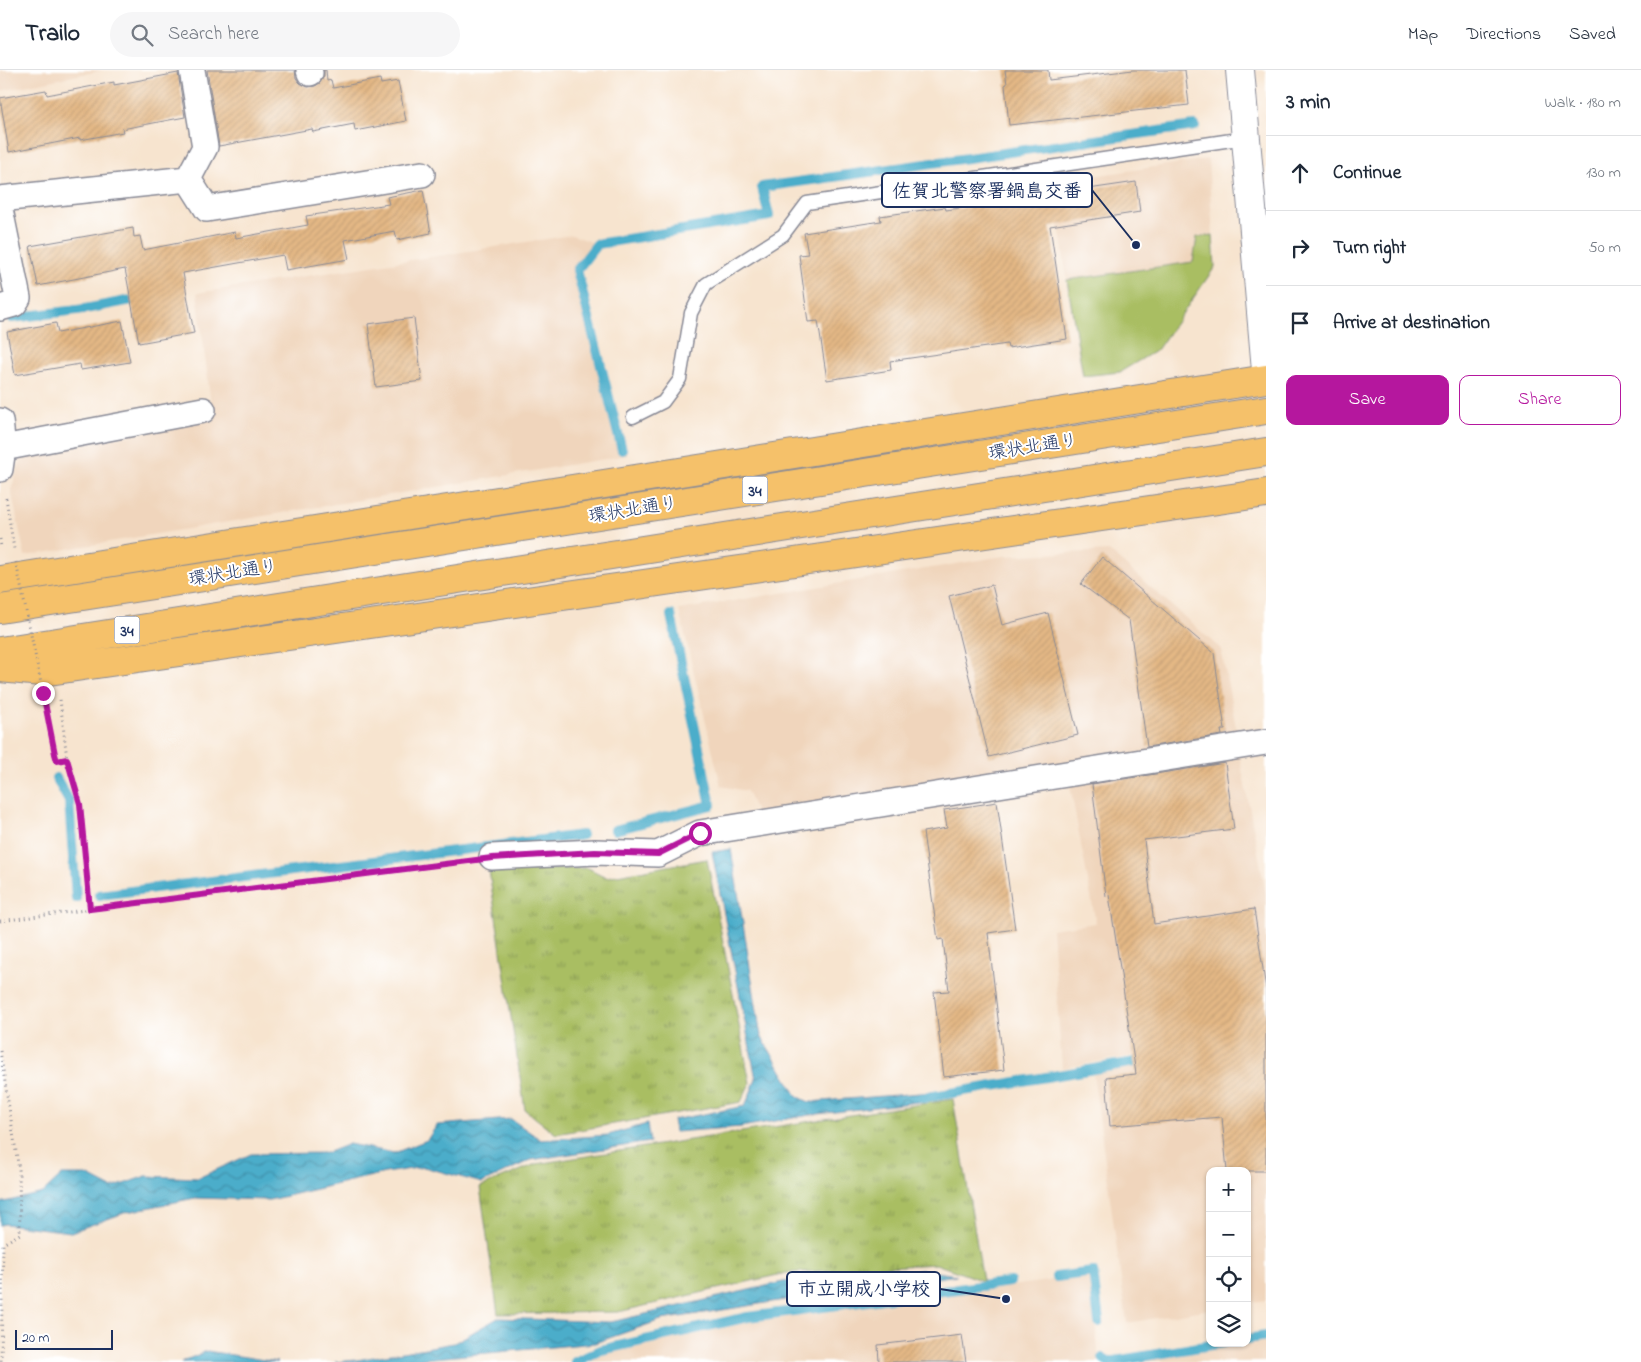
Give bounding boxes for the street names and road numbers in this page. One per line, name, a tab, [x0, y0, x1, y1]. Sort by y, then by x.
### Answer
street label: 環状北通り	[987, 428, 1080, 468]
road number: 34	[742, 476, 768, 504]
street label: 環状北通り	[587, 491, 680, 531]
street label: 環状北通り	[187, 554, 280, 594]
road number: 34	[114, 616, 140, 644]

